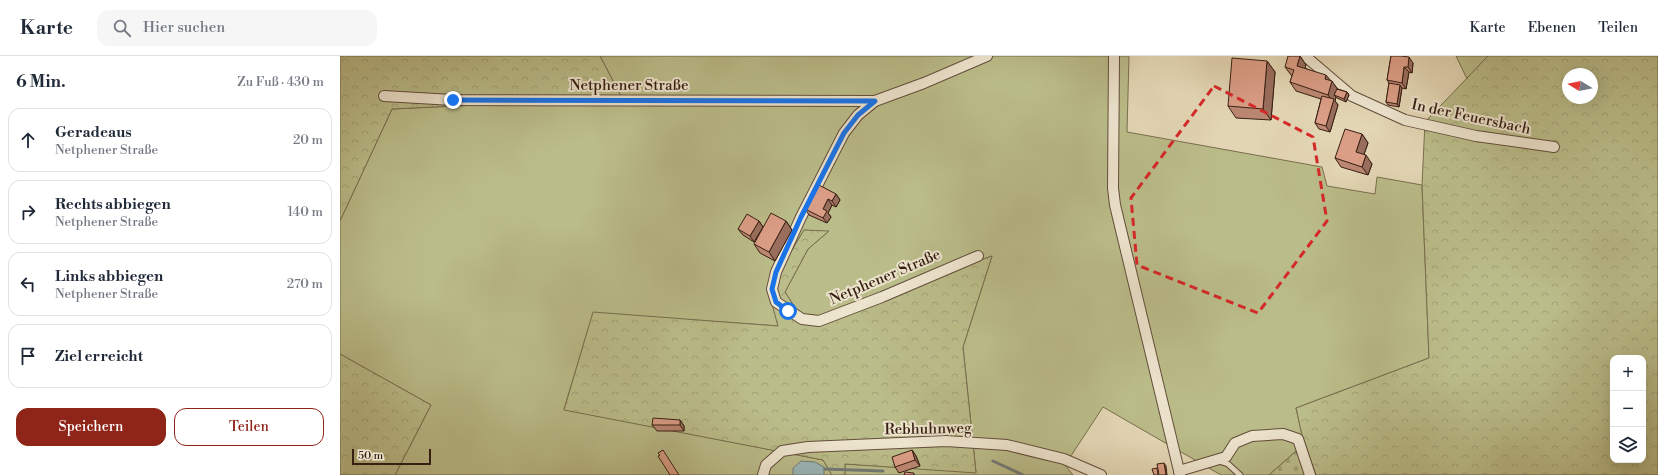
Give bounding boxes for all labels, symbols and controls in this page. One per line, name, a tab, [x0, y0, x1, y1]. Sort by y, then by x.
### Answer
search box	[97, 10, 377, 46]
text: Karte	[20, 16, 73, 40]
icon: search	[111, 17, 133, 39]
text: Hier suchen	[143, 18, 225, 37]
text: Karte	[1469, 19, 1506, 37]
text: Ebenen	[1528, 19, 1576, 37]
text: Teilen	[1598, 19, 1638, 37]
north arrow	[1562, 68, 1598, 104]
text: 6 Min.	[16, 71, 66, 93]
text: Zu Fuß · 430 m	[237, 74, 324, 90]
street label: Netphener Straße	[569, 76, 689, 95]
route end	[444, 91, 462, 109]
street label: In der Feuersbach	[1410, 95, 1532, 139]
text: Geradeaus	[55, 123, 132, 142]
icon: ahead	[17, 129, 39, 151]
text: 20 m	[293, 132, 323, 148]
text: Netphener Straße	[55, 142, 158, 158]
text: Rechts abbiegen	[55, 195, 171, 214]
icon: right	[17, 201, 39, 223]
text: 140 m	[287, 204, 323, 220]
text: Netphener Straße	[55, 214, 158, 230]
street label: Netphener Straße	[826, 245, 944, 309]
text: Links abbiegen	[55, 267, 163, 286]
icon: left	[17, 273, 39, 295]
text: 270 m	[287, 276, 323, 292]
text: Netphener Straße	[55, 286, 158, 302]
route start	[779, 302, 797, 320]
icon: arrive	[17, 345, 39, 367]
text: Ziel erreicht	[55, 347, 143, 366]
map controls	[1610, 355, 1646, 463]
button: +	[1610, 355, 1646, 391]
button: −	[1610, 391, 1646, 427]
button: Speichern	[16, 408, 166, 446]
button: Teilen	[174, 408, 324, 446]
street label: Rebhuhnweg	[884, 419, 972, 439]
button: layers	[1610, 427, 1646, 463]
scale bar	[352, 447, 431, 466]
text: 50 m	[358, 449, 383, 463]

